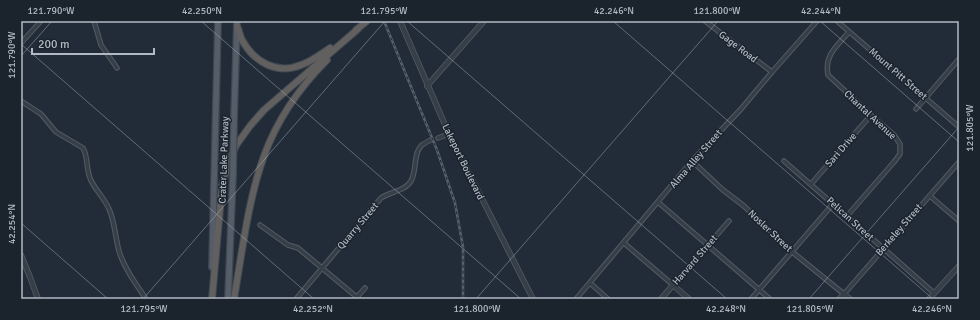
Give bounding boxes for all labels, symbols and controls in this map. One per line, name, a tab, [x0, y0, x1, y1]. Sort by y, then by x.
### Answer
text: 121.790°W	[27, 5, 75, 17]
text: 42.250°N	[182, 5, 222, 17]
text: 121.795°W	[360, 5, 408, 17]
text: 42.246°N	[594, 5, 634, 17]
text: 121.800°W	[693, 5, 741, 17]
text: 42.244°N	[801, 5, 841, 17]
street label: Gage Road	[716, 29, 760, 65]
scale bar	[32, 30, 154, 56]
text: 121.790°W	[6, 31, 18, 79]
text: 200 m	[38, 37, 70, 52]
street label: Mount Pitt Street	[866, 45, 930, 103]
street label: Chantal Avenue	[841, 88, 899, 142]
text: 121.805°W	[964, 104, 976, 152]
street label: Crater Lake Parkway	[216, 116, 232, 204]
street label: Lakeport Boulevard	[439, 122, 487, 202]
street label: Alma Alley Street	[667, 127, 725, 191]
street label: Sari Drive	[823, 130, 859, 170]
street label: Pelican Street	[824, 195, 876, 244]
street label: Quarry Street	[335, 200, 381, 252]
street label: Berkeley Street	[873, 201, 925, 259]
text: 42.254°N	[6, 204, 18, 244]
street label: Nosler Street	[745, 207, 795, 255]
street label: Harvard Street	[670, 232, 720, 288]
text: 121.795°W	[120, 303, 168, 315]
text: 42.252°N	[293, 303, 333, 315]
text: 121.800°W	[453, 303, 501, 315]
text: 42.248°N	[706, 303, 746, 315]
text: 121.805°W	[786, 303, 834, 315]
text: 42.246°N	[912, 303, 952, 315]

